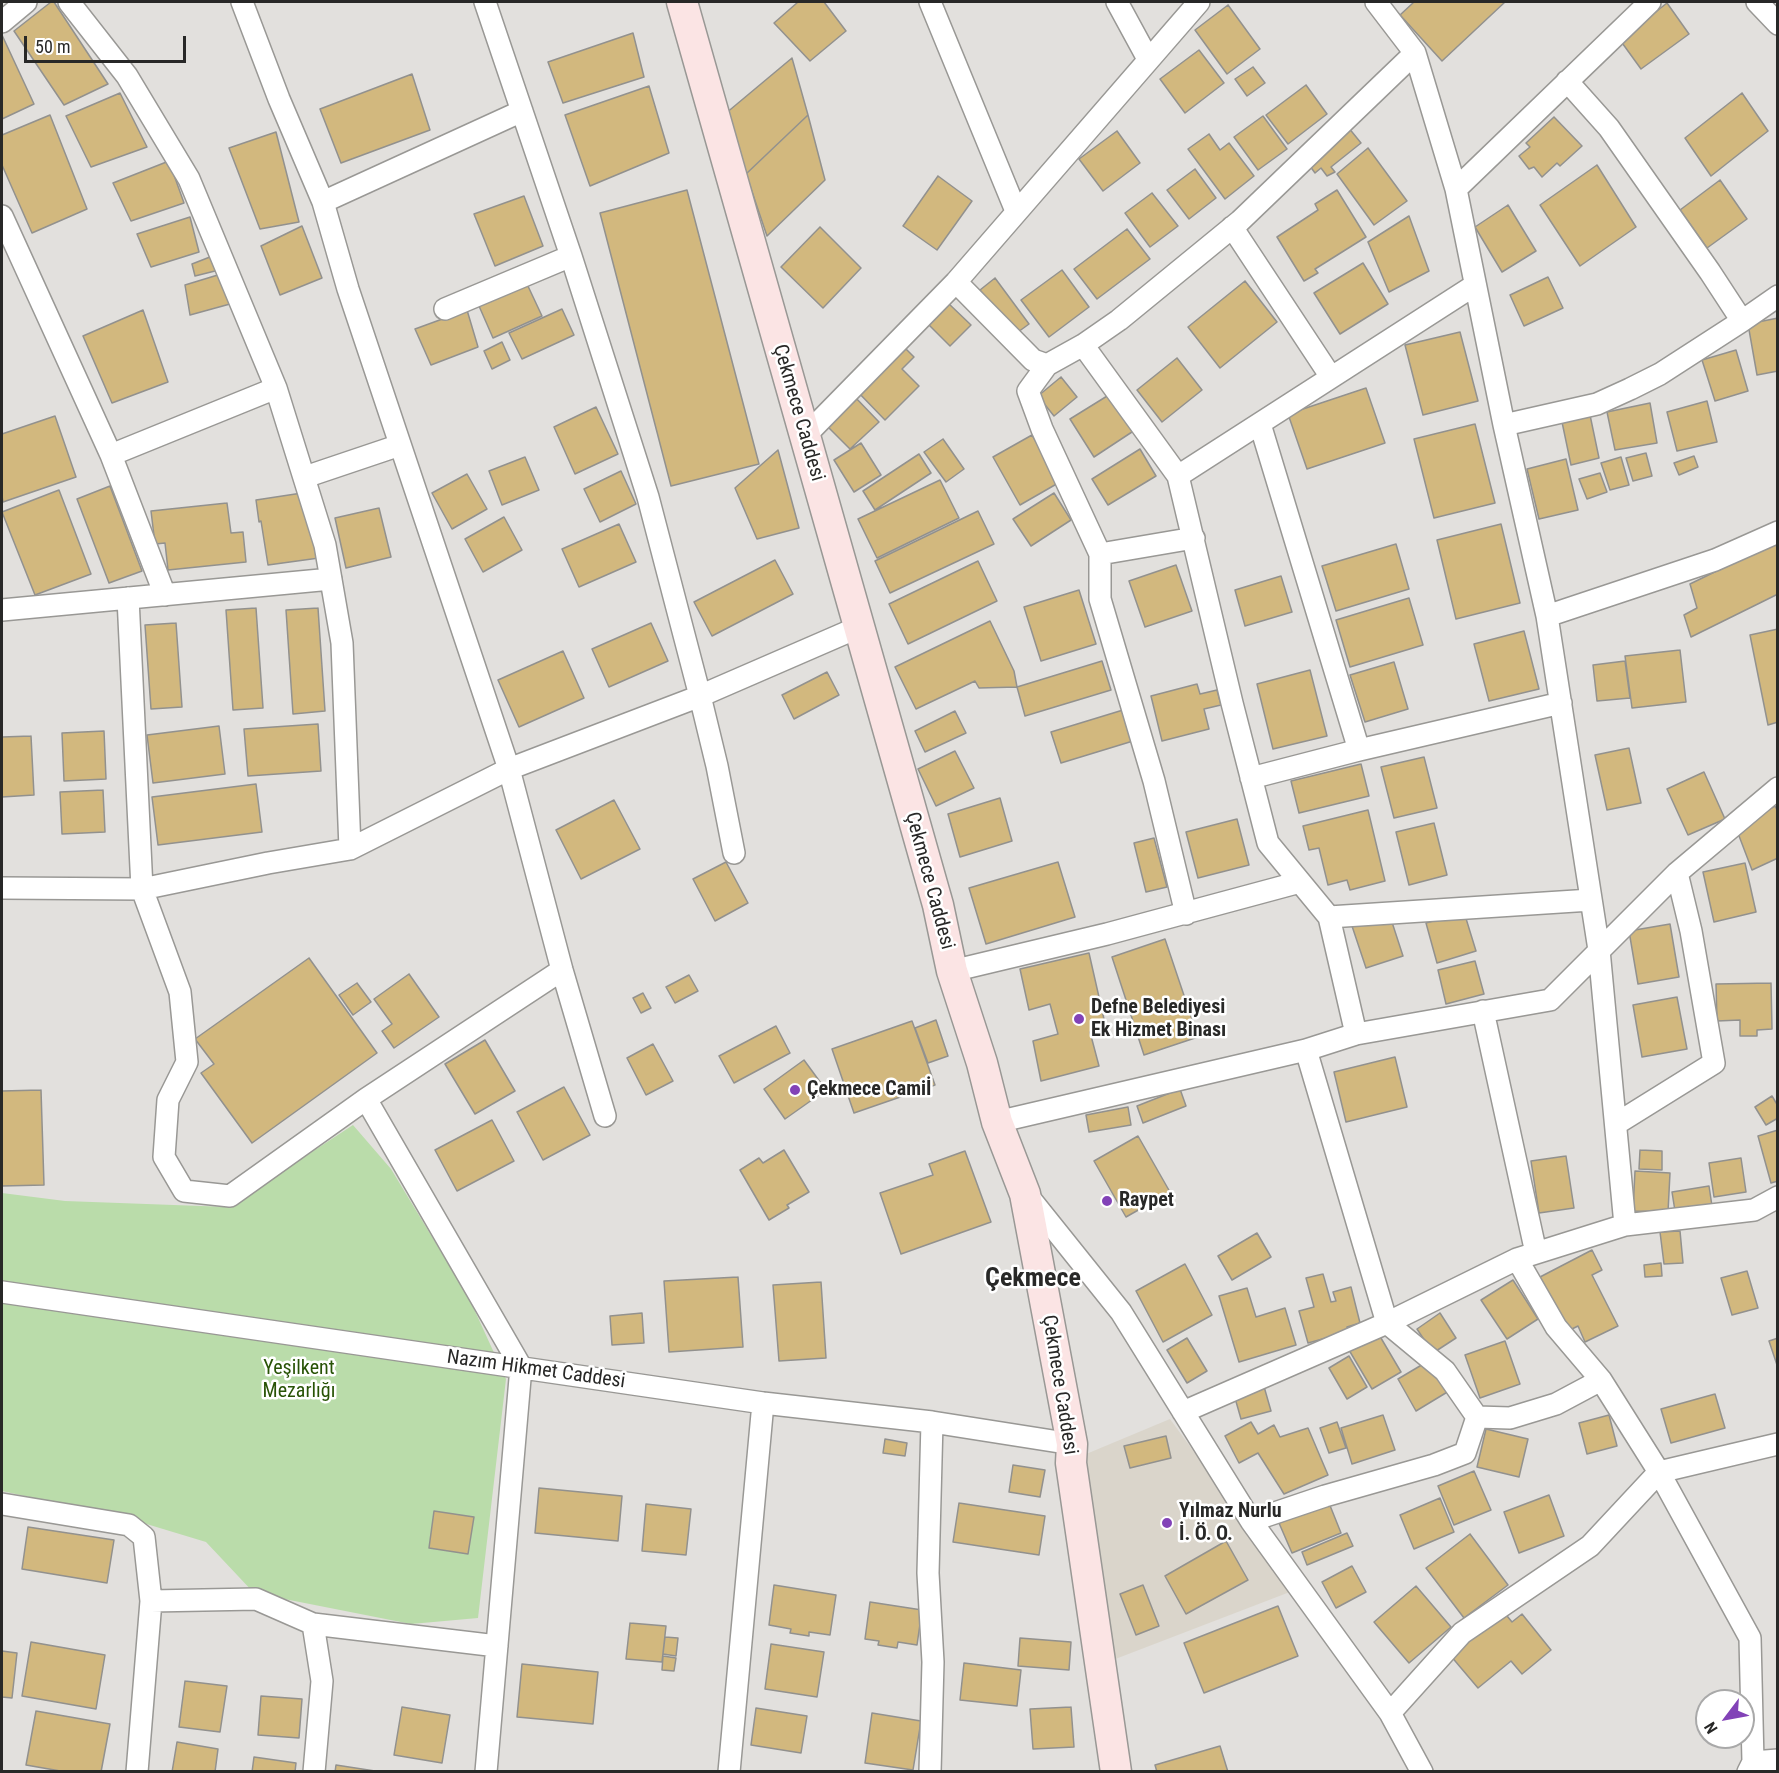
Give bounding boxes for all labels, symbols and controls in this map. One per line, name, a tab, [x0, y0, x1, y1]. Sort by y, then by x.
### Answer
scale bar	[27, 24, 189, 62]
text: 50 m	[35, 36, 70, 57]
street label: Çekmece Caddesi	[767, 342, 829, 484]
street label: Çekmece Caddesi	[899, 810, 959, 952]
place label: Defne Belediyesi Ek Hizmet Binası	[1091, 996, 1226, 1043]
marker: Defne Belediyesi Ek Hizmet Binası	[1072, 1012, 1086, 1026]
place label: Çekmece Camiİ	[807, 1078, 931, 1102]
marker: Çekmece Camiİ	[788, 1083, 802, 1097]
place label: Raypet	[1119, 1189, 1174, 1213]
marker: Raypet	[1100, 1194, 1114, 1208]
district label: Çekmece	[985, 1263, 1081, 1295]
street label: Çekmece Caddesi	[1036, 1313, 1082, 1457]
street label: Nazım Hikmet Caddesi	[445, 1346, 627, 1394]
park label: Yeşilkent Mezarlığı	[263, 1357, 335, 1404]
place label: Yılmaz Nurlu İ. Ö. O.	[1179, 1500, 1282, 1547]
marker: Yılmaz Nurlu İ. Ö. O.	[1160, 1516, 1174, 1530]
north arrow	[1695, 1689, 1755, 1749]
text: N	[1700, 1719, 1722, 1737]

